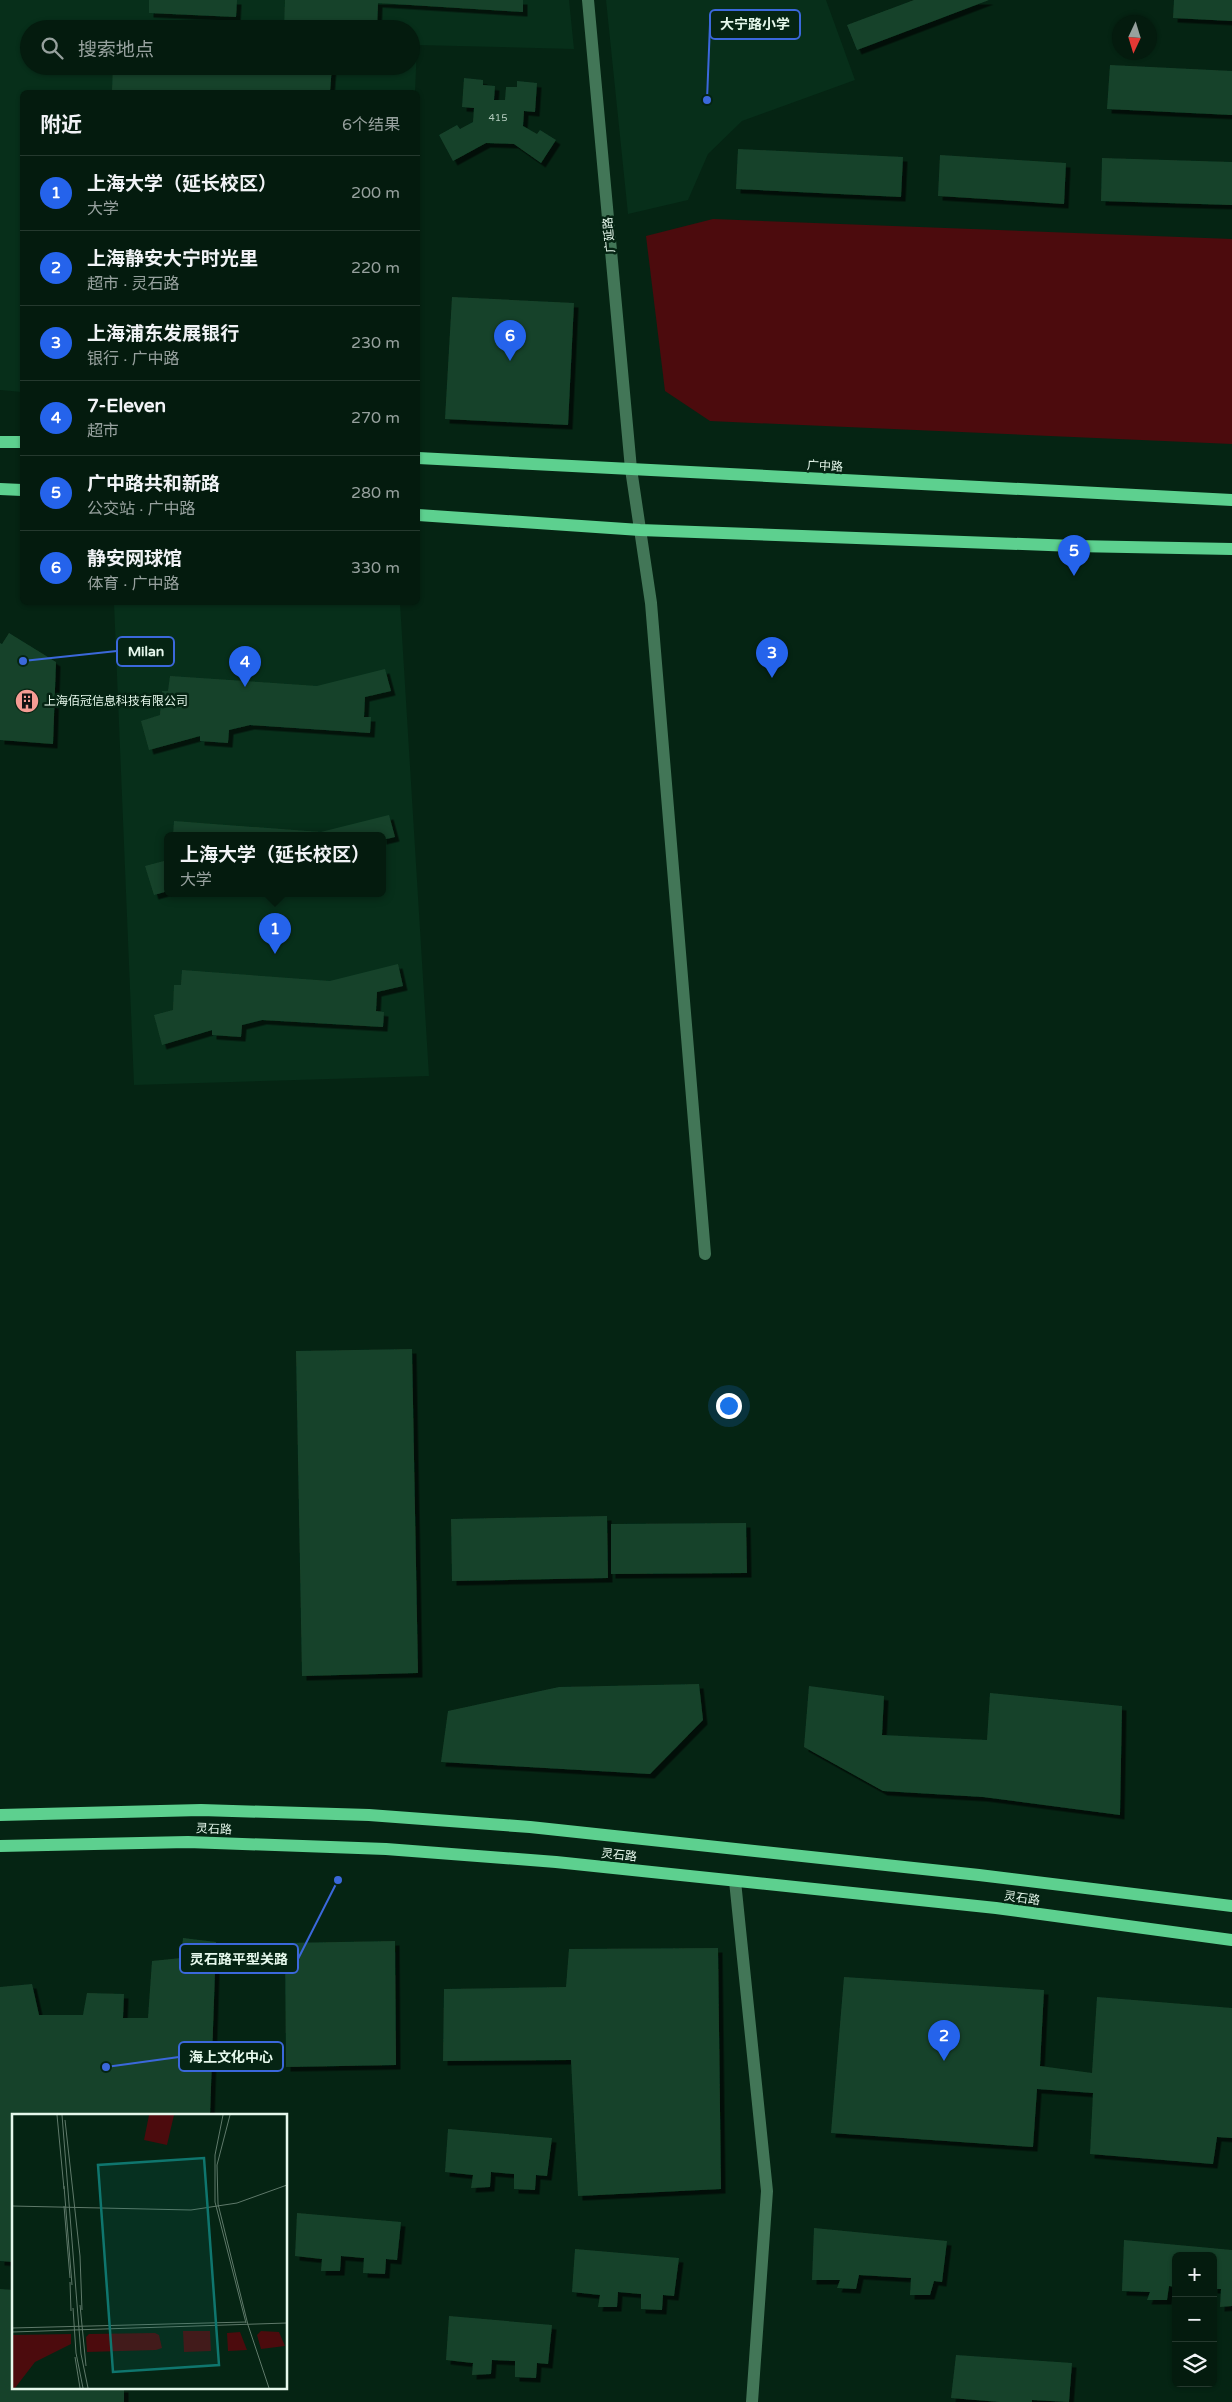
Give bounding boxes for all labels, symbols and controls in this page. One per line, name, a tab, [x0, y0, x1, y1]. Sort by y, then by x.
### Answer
callout: 大宁路小学	[710, 10, 800, 39]
north arrow	[1112, 15, 1157, 60]
text: 大宁路小学	[720, 16, 790, 33]
search box	[20, 20, 420, 75]
icon: search	[38, 34, 66, 62]
text: 搜索地点	[78, 39, 154, 61]
house number: 415	[489, 112, 507, 124]
text: 附近	[40, 113, 82, 138]
text: 6个结果	[342, 115, 400, 135]
text: 上海大学（延长校区）	[87, 173, 277, 195]
text: 1	[51, 183, 61, 203]
text: 200 m	[351, 183, 400, 203]
text: 大学	[87, 199, 119, 219]
street label: 广延路	[600, 216, 618, 254]
text: 上海静安大宁时光里	[87, 248, 258, 270]
text: 2	[51, 258, 61, 278]
text: 220 m	[351, 258, 400, 278]
text: 超市 · 灵石路	[87, 274, 179, 294]
pin: 6	[494, 320, 526, 361]
text: 上海浦东发展银行	[87, 323, 239, 345]
text: 3	[51, 333, 61, 353]
text: 230 m	[351, 333, 400, 353]
text: 银行 · 广中路	[87, 349, 179, 369]
text: 7-Eleven	[87, 395, 166, 417]
text: 4	[51, 408, 61, 428]
text: 270 m	[351, 408, 400, 428]
text: 超市	[87, 421, 119, 441]
street label: 广中路	[807, 458, 843, 474]
text: 广中路共和新路	[87, 473, 220, 495]
text: 5	[51, 483, 61, 503]
text: 280 m	[351, 483, 400, 503]
text: 公交站 · 广中路	[87, 499, 195, 519]
pin: 5	[1058, 535, 1090, 576]
text: 静安网球馆	[87, 548, 182, 570]
text: 6	[51, 558, 61, 578]
text: 330 m	[351, 558, 400, 578]
text: 体育 · 广中路	[87, 574, 179, 594]
callout: Milan	[117, 637, 174, 666]
pin: 3	[756, 637, 788, 678]
text: Milan	[128, 643, 164, 660]
pin: 4	[229, 646, 261, 687]
building icon: 上海佰冠信息科技有限公司	[14, 688, 40, 714]
place label: 上海佰冠信息科技有限公司	[44, 694, 188, 708]
popup	[164, 832, 386, 897]
text: 上海大学（延长校区）	[180, 844, 370, 866]
text: 大学	[180, 870, 212, 890]
pin: 1	[259, 913, 291, 954]
your location	[716, 1393, 742, 1419]
street label: 灵石路	[196, 1821, 232, 1837]
street label: 灵石路	[600, 1846, 638, 1864]
street label: 灵石路	[1003, 1889, 1041, 1907]
callout: 灵石路平型关路	[180, 1944, 298, 1973]
text: 灵石路平型关路	[190, 1951, 288, 1968]
pin: 2	[928, 2020, 960, 2061]
callout: 海上文化中心	[179, 2042, 283, 2071]
text: 海上文化中心	[189, 2049, 273, 2066]
inset map	[12, 2114, 288, 2390]
map controls	[1172, 2252, 1217, 2387]
button: +	[1172, 2252, 1217, 2297]
button: −	[1172, 2297, 1217, 2342]
button: layers	[1172, 2342, 1217, 2387]

